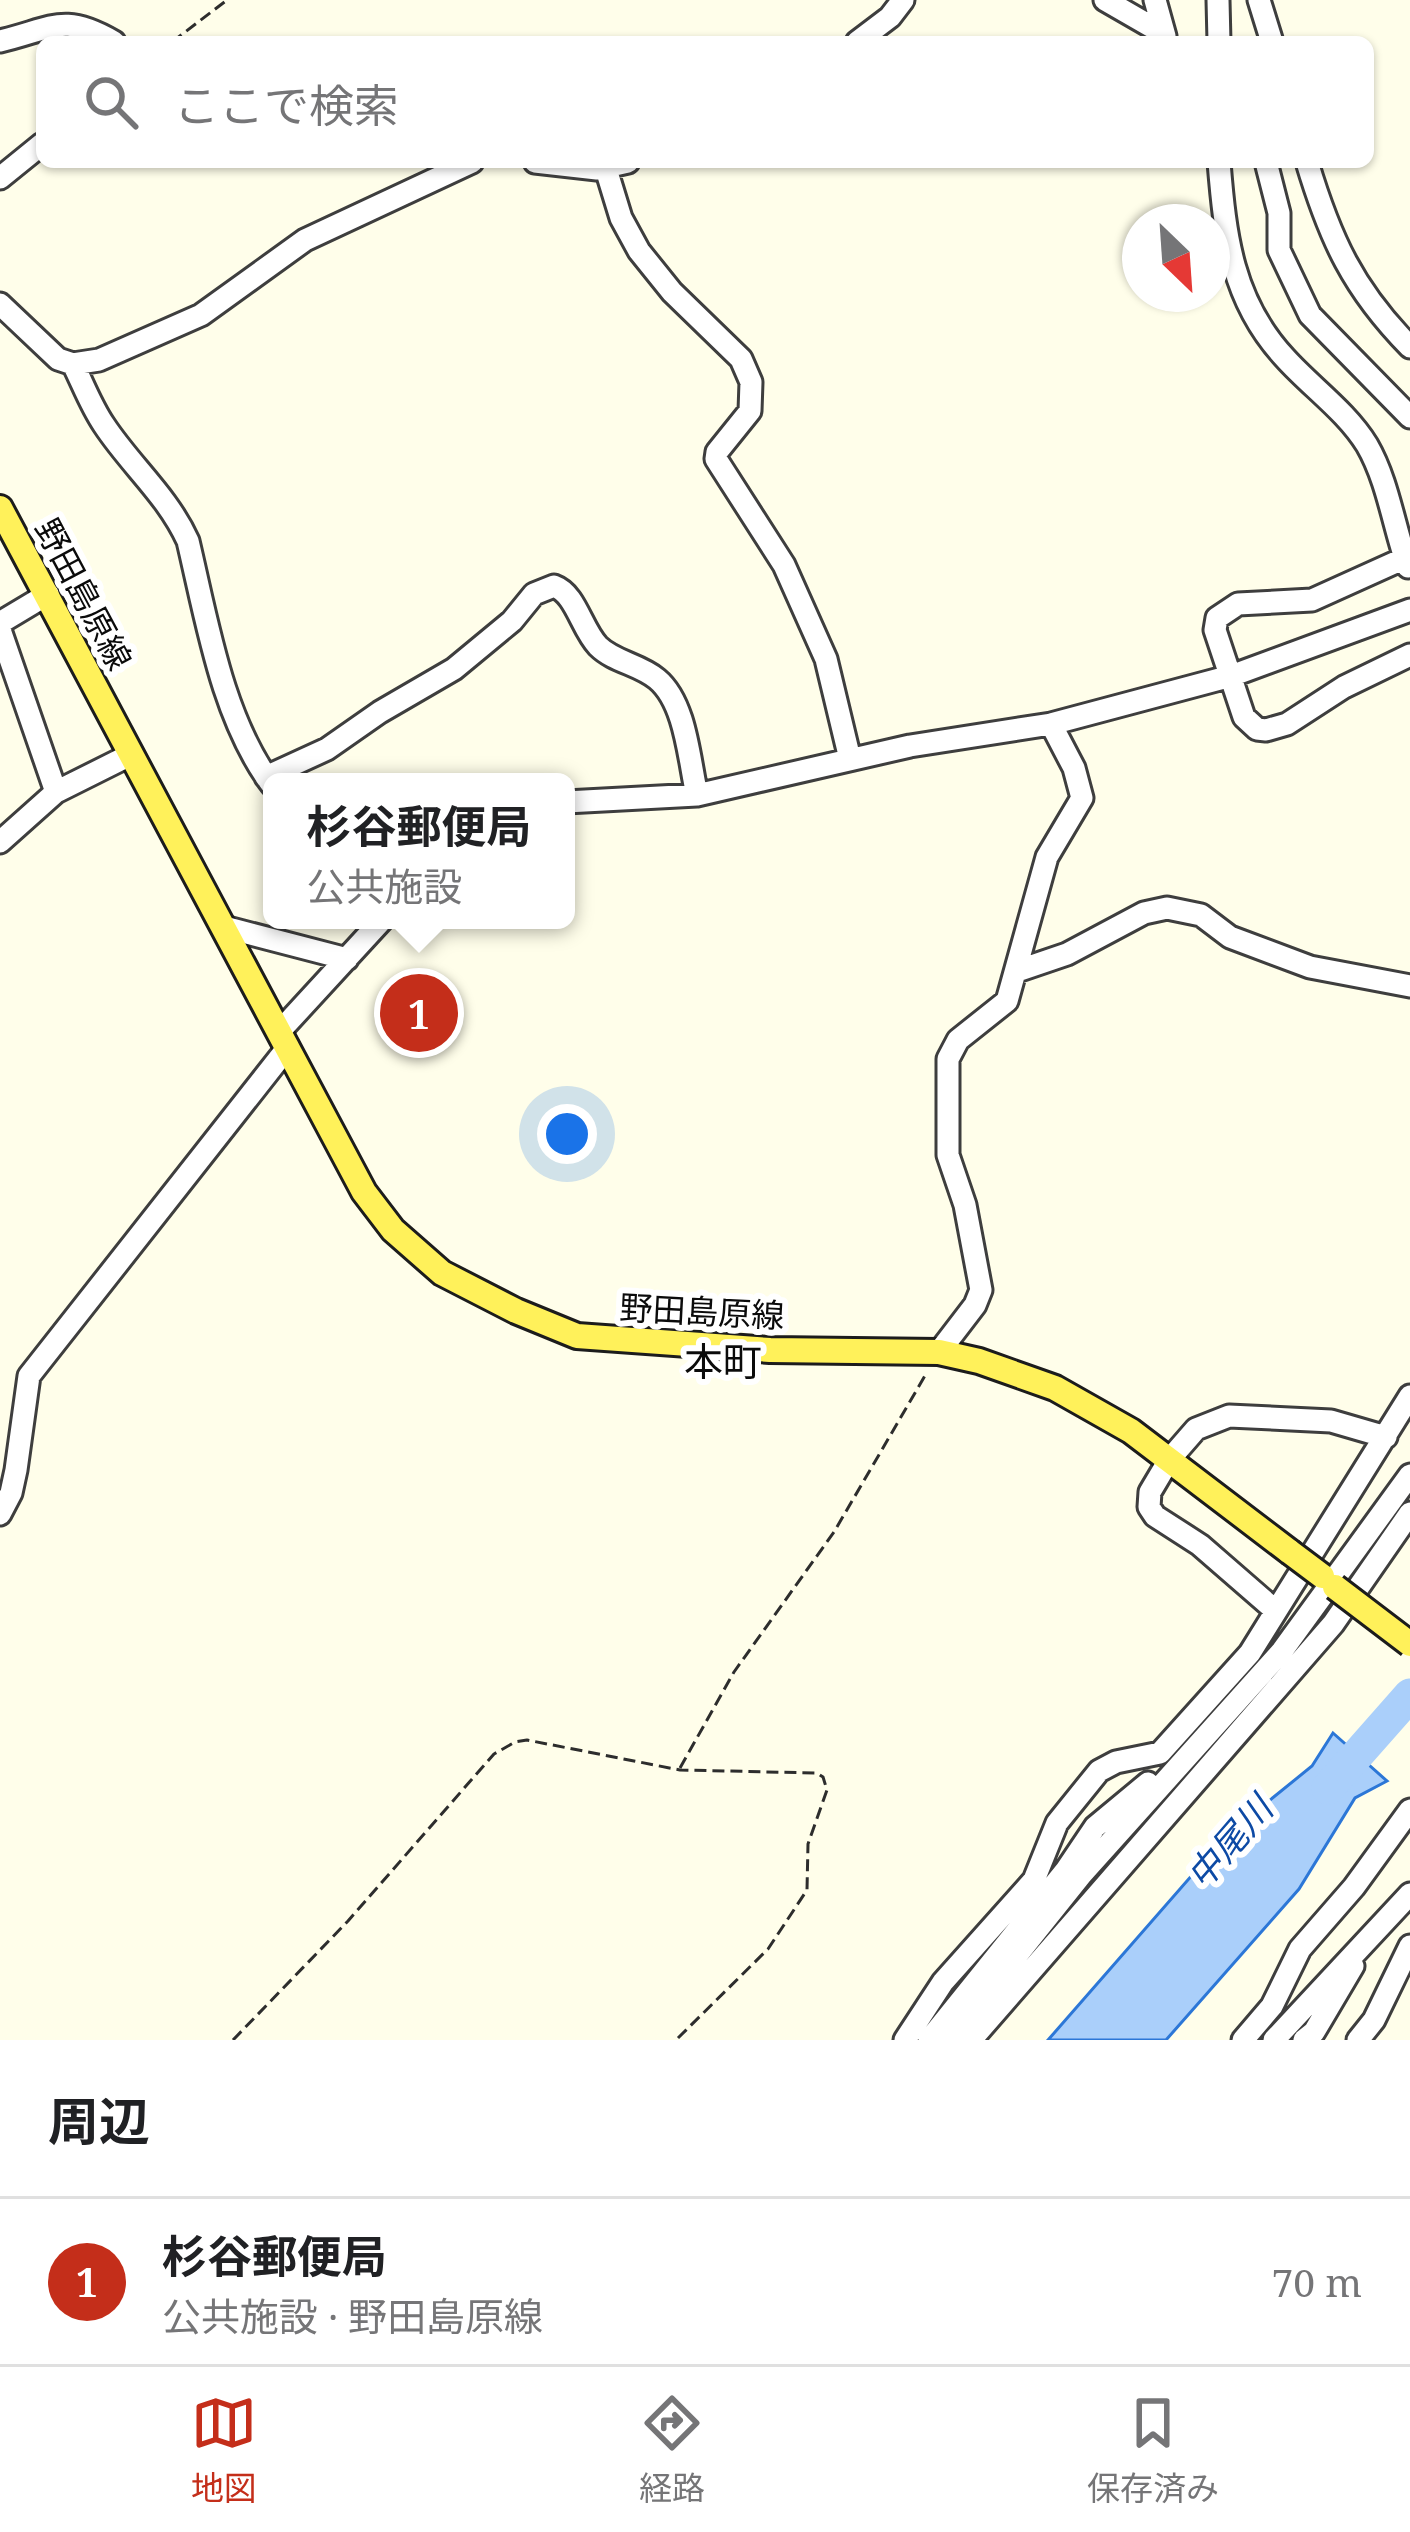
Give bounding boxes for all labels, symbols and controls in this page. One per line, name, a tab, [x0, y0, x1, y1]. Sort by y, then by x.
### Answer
search box	[36, 36, 1374, 168]
icon: search	[78, 69, 144, 135]
text: ここで検索	[174, 74, 399, 135]
north arrow	[1122, 204, 1230, 312]
street label: 野田島原線	[25, 511, 143, 677]
popup	[263, 773, 575, 929]
text: 杉谷郵便局	[306, 795, 532, 856]
text: 公共施設	[306, 859, 463, 912]
pin: 1	[380, 968, 458, 1058]
your location	[537, 1104, 597, 1164]
street label: 野田島原線	[618, 1284, 786, 1338]
district label: 本町	[684, 1334, 762, 1387]
water label: 中尾川	[1175, 1782, 1286, 1899]
text: 周辺	[48, 2085, 150, 2155]
text: 杉谷郵便局	[162, 2225, 387, 2286]
text: 1	[76, 2255, 98, 2308]
text: 70 m	[1271, 2255, 1362, 2308]
text: 公共施設 · 野田島原線	[162, 2289, 543, 2342]
tab: 地図	[191, 2390, 257, 2510]
tab: 経路	[639, 2390, 705, 2510]
tab: 保存済み	[1087, 2390, 1219, 2510]

